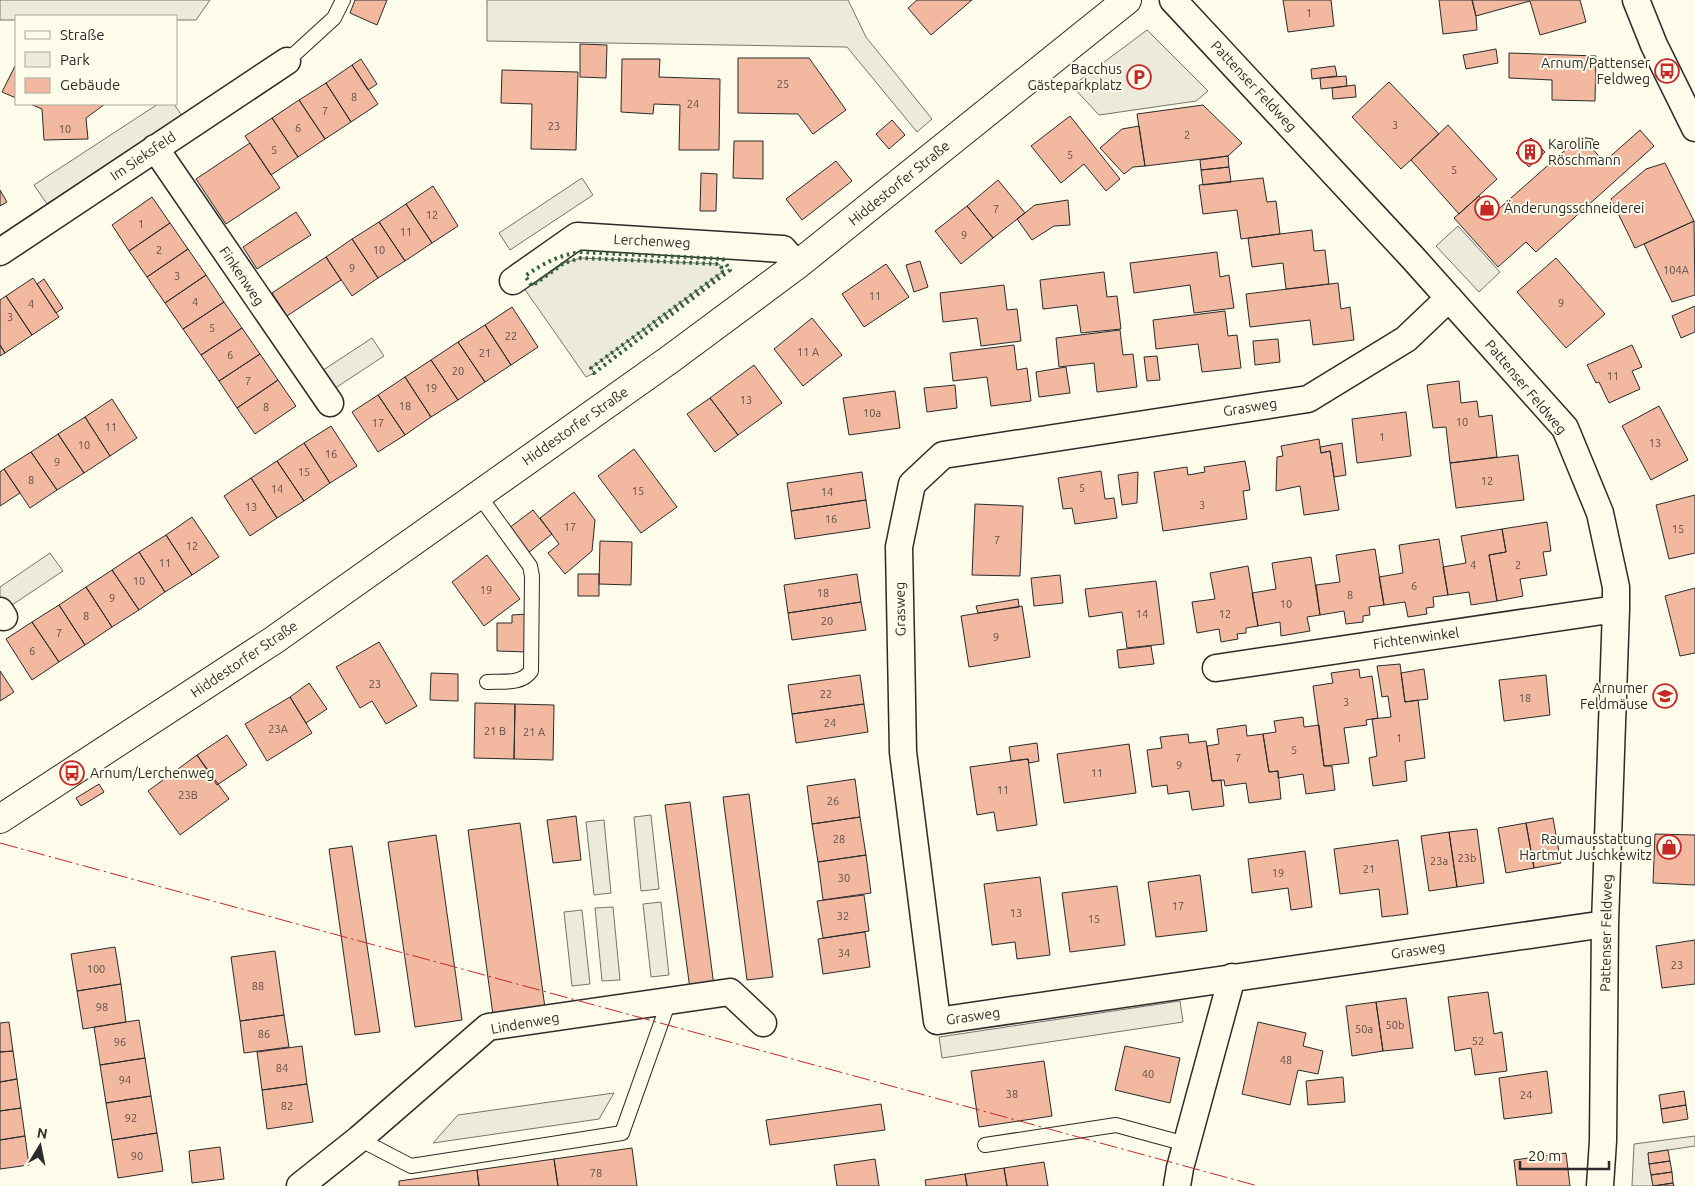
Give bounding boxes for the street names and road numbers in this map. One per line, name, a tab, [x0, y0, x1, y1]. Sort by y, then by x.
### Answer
street label: Pattenser Feldweg	[1208, 37, 1300, 135]
street label: Im Sieksfeld	[107, 128, 179, 184]
street label: Hiddestorfer Straße	[845, 137, 953, 229]
street label: Lerchenweg	[613, 231, 691, 251]
street label: Finkenweg	[216, 243, 268, 309]
street label: Pattenser Feldweg	[1482, 337, 1570, 437]
street label: Hiddestorfer Straße	[519, 383, 631, 469]
street label: Grasweg	[1222, 395, 1278, 419]
street label: Grasweg	[892, 582, 908, 636]
street label: Hiddestorfer Straße	[188, 617, 300, 701]
street label: Fichtenwinkel	[1372, 624, 1460, 652]
street label: Pattenser Feldweg	[1597, 874, 1615, 992]
street label: Grasweg	[1390, 938, 1446, 962]
street label: Grasweg	[945, 1004, 1001, 1028]
street label: Lindenweg	[490, 1009, 560, 1037]

